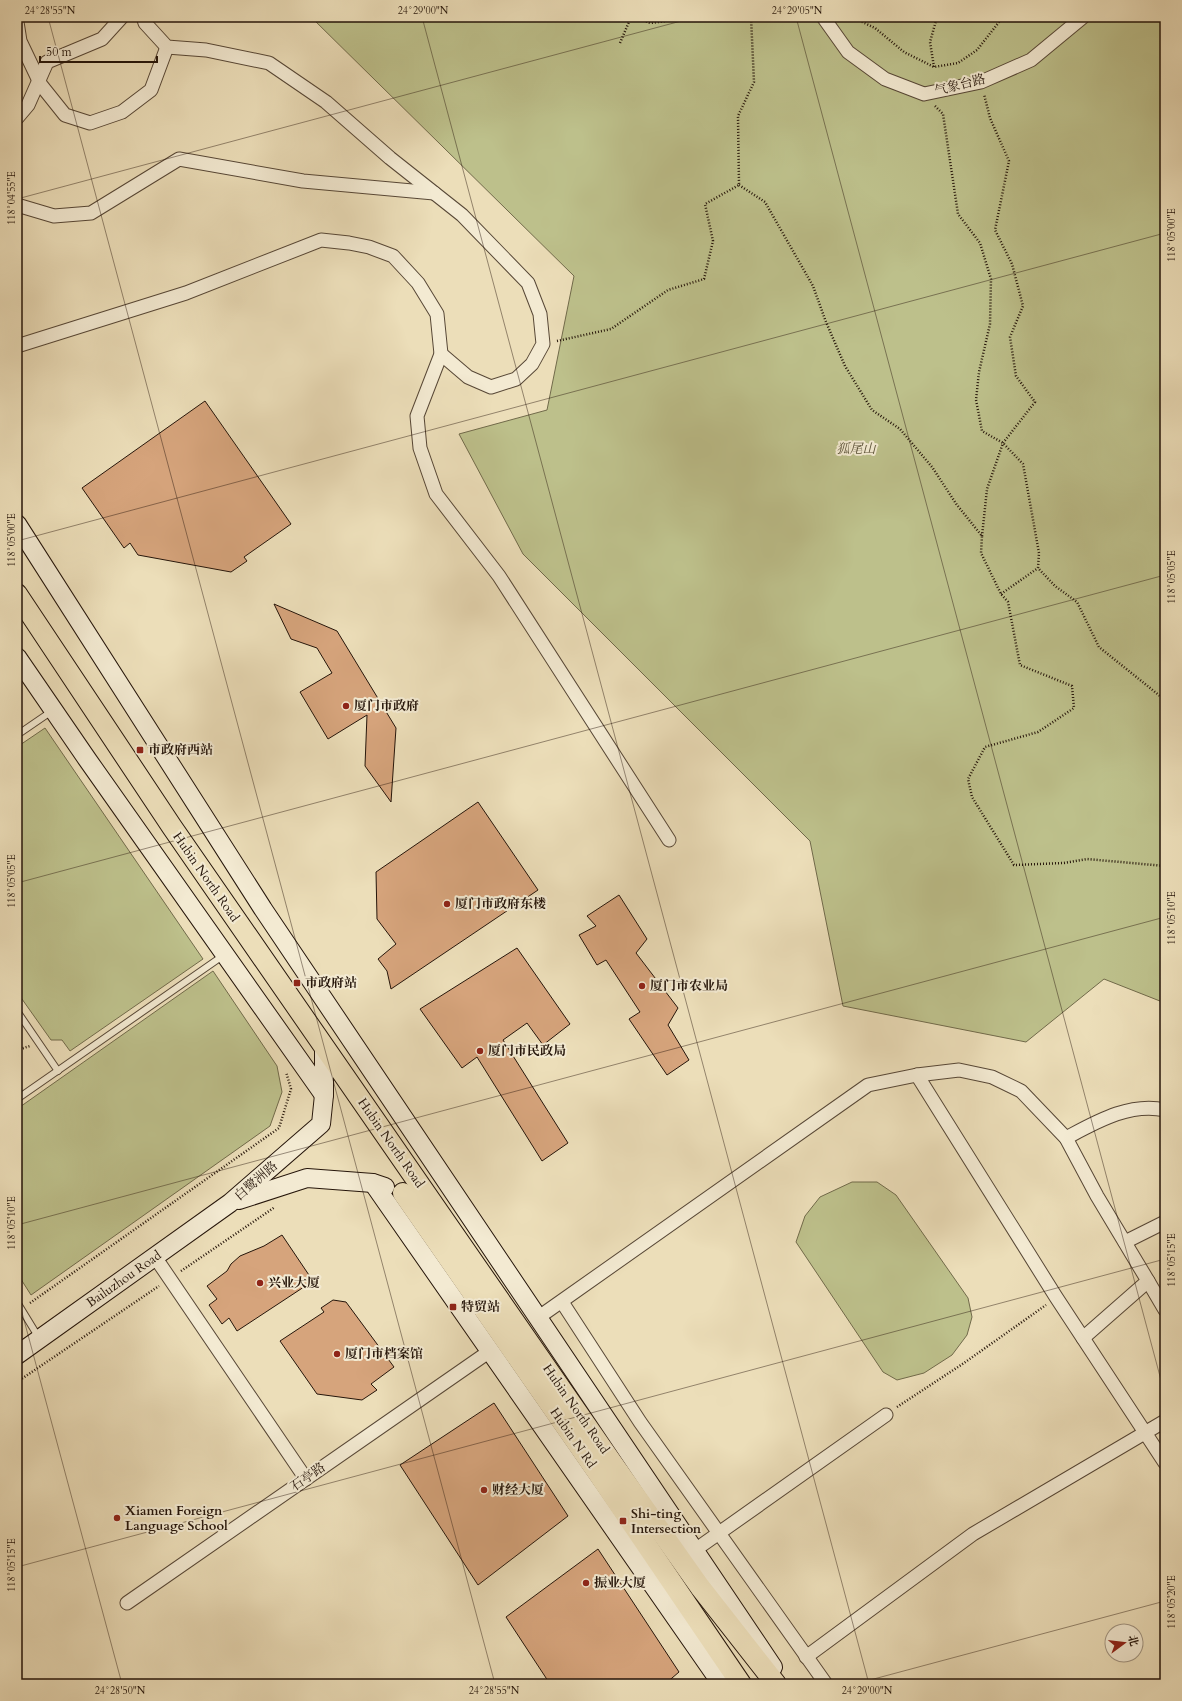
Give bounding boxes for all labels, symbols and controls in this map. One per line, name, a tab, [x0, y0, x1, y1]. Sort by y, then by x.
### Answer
text: 24°28'55"N	[25, 4, 76, 18]
text: 24°29'00"N	[398, 4, 449, 18]
text: 24°29'05"N	[772, 4, 823, 18]
scale bar	[40, 38, 157, 64]
text: 50 m	[46, 44, 73, 60]
street label: 气象台路	[933, 70, 987, 100]
text: 118°04'55"E	[5, 171, 19, 225]
text: 118°05'00"E	[1165, 208, 1179, 262]
park label: 狐尾山	[836, 440, 876, 458]
text: 118°05'00"E	[5, 513, 19, 567]
text: 118°05'05"E	[1165, 550, 1179, 604]
place label: 厦门市政府	[354, 697, 419, 715]
marker: 厦门市政府	[341, 701, 351, 711]
place label: 市政府西站	[148, 741, 213, 759]
marker: 市政府西站	[135, 745, 145, 755]
street label: Hubin North Road	[168, 829, 244, 926]
text: 118°05'05"E	[5, 854, 19, 908]
text: 118°05'10"E	[1165, 891, 1179, 945]
place label: 厦门市政府东楼	[455, 895, 546, 913]
marker: 厦门市政府东楼	[442, 899, 452, 909]
place label: 市政府站	[305, 974, 357, 992]
place label: 厦门市农业局	[650, 977, 728, 995]
marker: 市政府站	[292, 978, 302, 988]
marker: 厦门市农业局	[637, 981, 647, 991]
place label: 厦门市民政局	[488, 1042, 566, 1060]
marker: 厦门市民政局	[475, 1046, 485, 1056]
street label: Hubin North Road	[353, 1095, 429, 1192]
street label: 白鹭洲路	[230, 1157, 282, 1205]
text: 118°05'10"E	[5, 1196, 19, 1250]
text: 118°05'15"E	[1165, 1233, 1179, 1287]
street label: Bailuzhou Road	[83, 1246, 165, 1312]
place label: 兴业大厦	[268, 1274, 320, 1292]
marker: 兴业大厦	[255, 1278, 265, 1288]
place label: 特贸站	[461, 1298, 500, 1316]
marker: 特贸站	[448, 1302, 458, 1312]
place label: 厦门市档案馆	[345, 1345, 423, 1363]
marker: 厦门市档案馆	[332, 1349, 342, 1359]
street label: Hubin North Road	[538, 1361, 614, 1458]
street label: Hubin N Rd	[546, 1404, 600, 1472]
street label: 石亭路	[287, 1458, 329, 1496]
place label: 财经大厦	[492, 1481, 544, 1499]
marker: 财经大厦	[479, 1485, 489, 1495]
place label: Xiamen Foreign Language School	[125, 1502, 228, 1535]
place label: Shi-ting Intersection	[631, 1505, 702, 1538]
marker: Xiamen Foreign Language School	[112, 1513, 122, 1523]
marker: Shi-ting Intersection	[618, 1516, 628, 1526]
text: 118°05'15"E	[5, 1538, 19, 1592]
place label: 振业大厦	[594, 1574, 646, 1592]
text: 118°05'20"E	[1165, 1575, 1179, 1629]
marker: 振业大厦	[581, 1578, 591, 1588]
north arrow	[1104, 1623, 1144, 1663]
text: 北	[1125, 1633, 1142, 1648]
text: 24°28'50"N	[95, 1684, 146, 1698]
text: 24°28'55"N	[469, 1684, 520, 1698]
text: 24°29'00"N	[842, 1684, 893, 1698]

